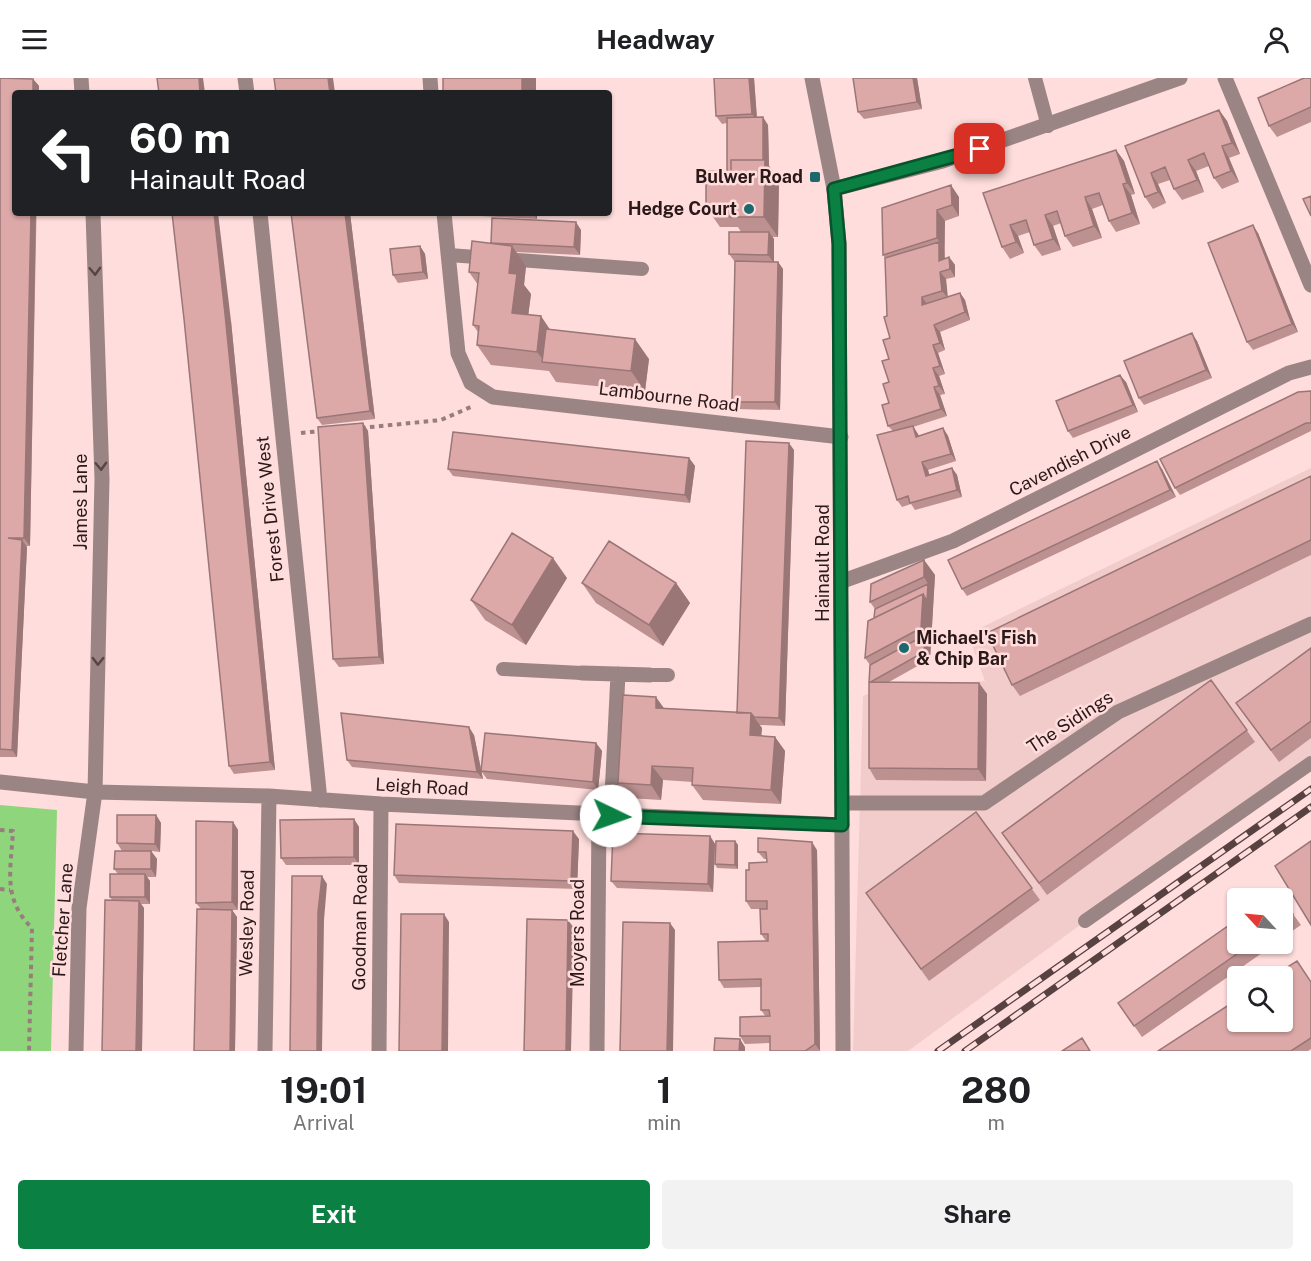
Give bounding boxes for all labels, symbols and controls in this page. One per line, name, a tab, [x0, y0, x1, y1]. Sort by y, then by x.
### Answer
icon: menu	[18, 23, 51, 56]
text: Headway	[596, 23, 715, 55]
icon: person	[1260, 23, 1293, 56]
text: 60 m	[129, 113, 231, 162]
icon: left	[30, 114, 108, 192]
pin	[954, 123, 1005, 174]
icon: arrive	[963, 132, 996, 165]
text: Hainault Road	[129, 163, 306, 195]
place label: Bulwer Road	[695, 166, 803, 187]
marker: Bulwer Road	[808, 170, 822, 184]
place label: Hedge Court	[628, 198, 737, 219]
marker: Hedge Court	[742, 202, 756, 216]
one-way arrow	[88, 267, 101, 276]
street label: Lambourne Road	[598, 377, 741, 416]
street label: Cavendish Drive	[1005, 421, 1134, 500]
street label: Forest Drive West	[251, 435, 288, 583]
street label: James Lane	[70, 454, 91, 550]
one-way arrow	[95, 462, 108, 471]
street label: Hainault Road	[812, 504, 833, 622]
place label: Michael's Fish & Chip Bar	[916, 627, 1037, 669]
marker: Michael's Fish & Chip Bar	[897, 641, 911, 655]
one-way arrow	[92, 657, 104, 666]
street label: The Sidings	[1023, 686, 1116, 757]
street label: Leigh Road	[375, 774, 469, 799]
position arrow	[579, 784, 643, 848]
street label: Fletcher Lane	[48, 862, 77, 978]
street label: Goodman Road	[348, 863, 371, 991]
street label: Wesley Road	[235, 869, 258, 977]
street label: Moyers Road	[567, 879, 588, 987]
north arrow	[1227, 888, 1293, 954]
map controls	[1227, 888, 1293, 1032]
button: search	[1227, 966, 1293, 1032]
text: 19:01	[280, 1069, 367, 1111]
text: 1	[656, 1069, 672, 1111]
text: 280	[961, 1069, 1031, 1111]
text: Arrival	[293, 1111, 354, 1135]
text: min	[647, 1111, 681, 1135]
text: m	[987, 1111, 1005, 1135]
button: Exit	[18, 1180, 650, 1249]
button: Share	[662, 1180, 1293, 1249]

